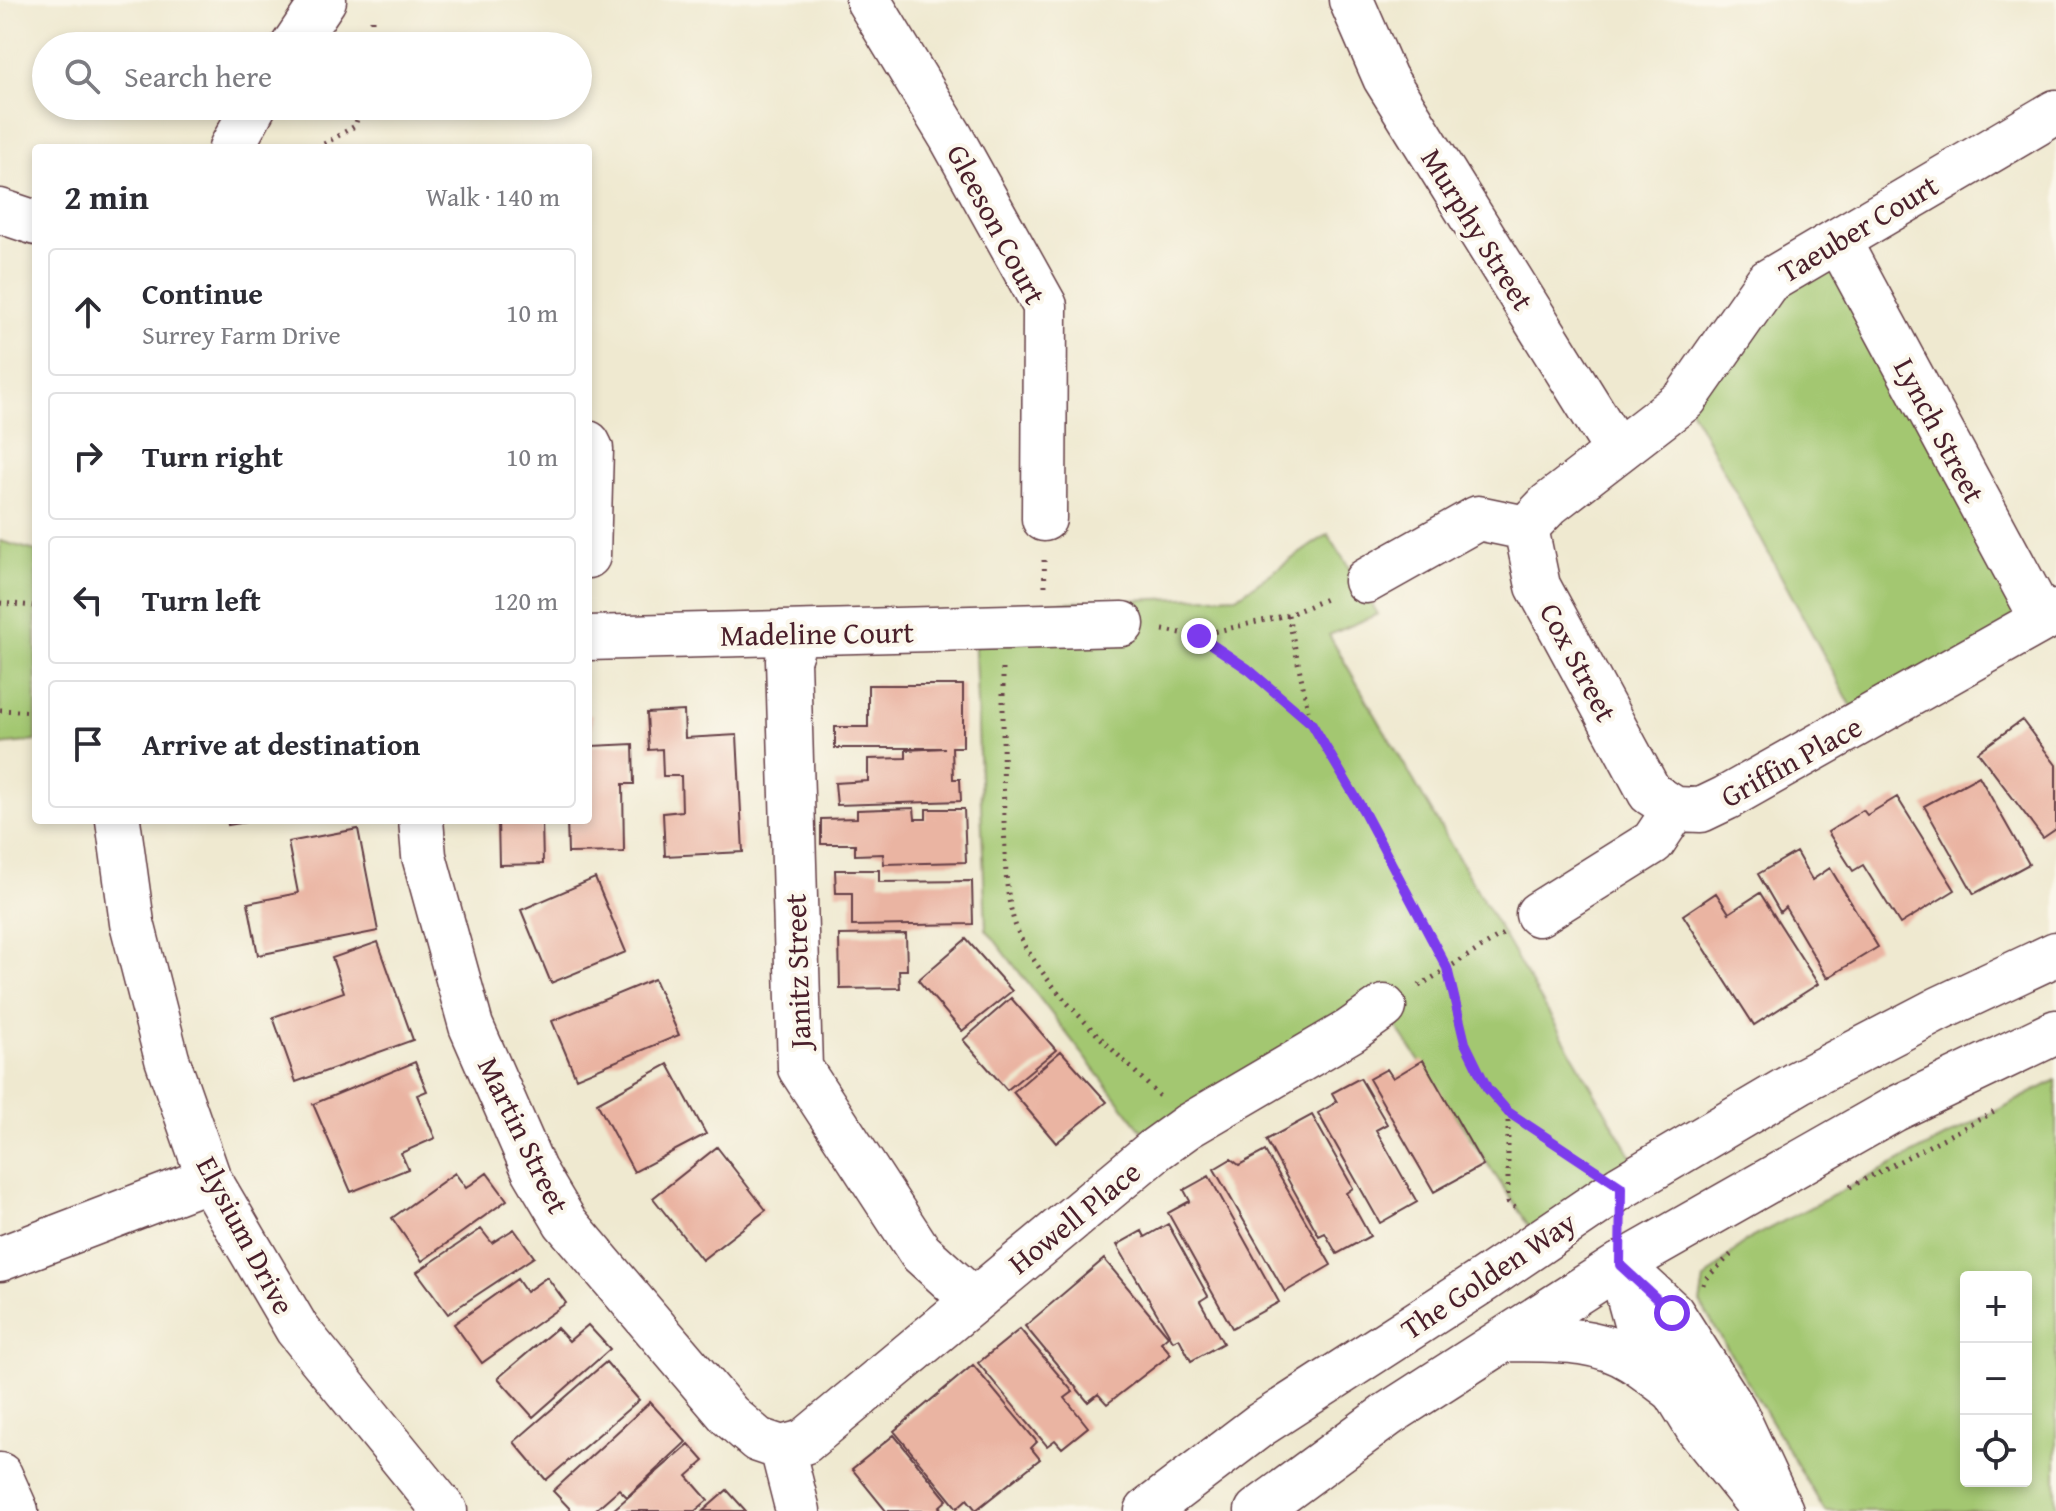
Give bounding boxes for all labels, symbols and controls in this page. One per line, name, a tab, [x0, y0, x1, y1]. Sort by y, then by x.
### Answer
search box	[32, 32, 592, 120]
icon: search	[60, 54, 104, 98]
text: Search here	[124, 54, 272, 98]
street label: Gleeson Court	[936, 136, 1058, 312]
street label: Murphy Street	[1411, 139, 1546, 319]
street label: Taeuber Court	[1770, 163, 1947, 293]
text: 2 min	[64, 172, 149, 221]
text: Walk · 140 m	[426, 177, 560, 216]
text: Continue	[142, 271, 263, 315]
icon: ahead	[66, 290, 110, 334]
text: 10 m	[506, 293, 558, 332]
text: Surrey Farm Drive	[142, 315, 341, 354]
street label: Lynch Street	[1883, 350, 1997, 511]
icon: right	[66, 434, 110, 478]
text: Turn right	[142, 434, 283, 478]
text: 10 m	[506, 437, 558, 476]
icon: left	[66, 578, 110, 622]
text: Turn left	[142, 578, 261, 622]
text: 120 m	[493, 581, 558, 620]
street label: Cox Street	[1529, 595, 1629, 730]
street label: Madeline Court	[720, 609, 915, 657]
route end	[1181, 618, 1217, 654]
street label: Griffin Place	[1712, 704, 1870, 818]
icon: arrive	[66, 722, 110, 766]
text: Arrive at destination	[142, 722, 420, 766]
street label: Janitz Street	[772, 892, 822, 1053]
street label: Martin Street	[467, 1049, 581, 1221]
street label: Elysium Drive	[186, 1148, 306, 1322]
street label: Howell Place	[998, 1150, 1150, 1284]
street label: The Golden Way	[1392, 1200, 1584, 1350]
map controls	[1960, 1271, 2032, 1487]
button: +	[1960, 1271, 2032, 1343]
route start	[1654, 1295, 1690, 1331]
button: −	[1960, 1343, 2032, 1415]
button: locate	[1960, 1415, 2032, 1487]

